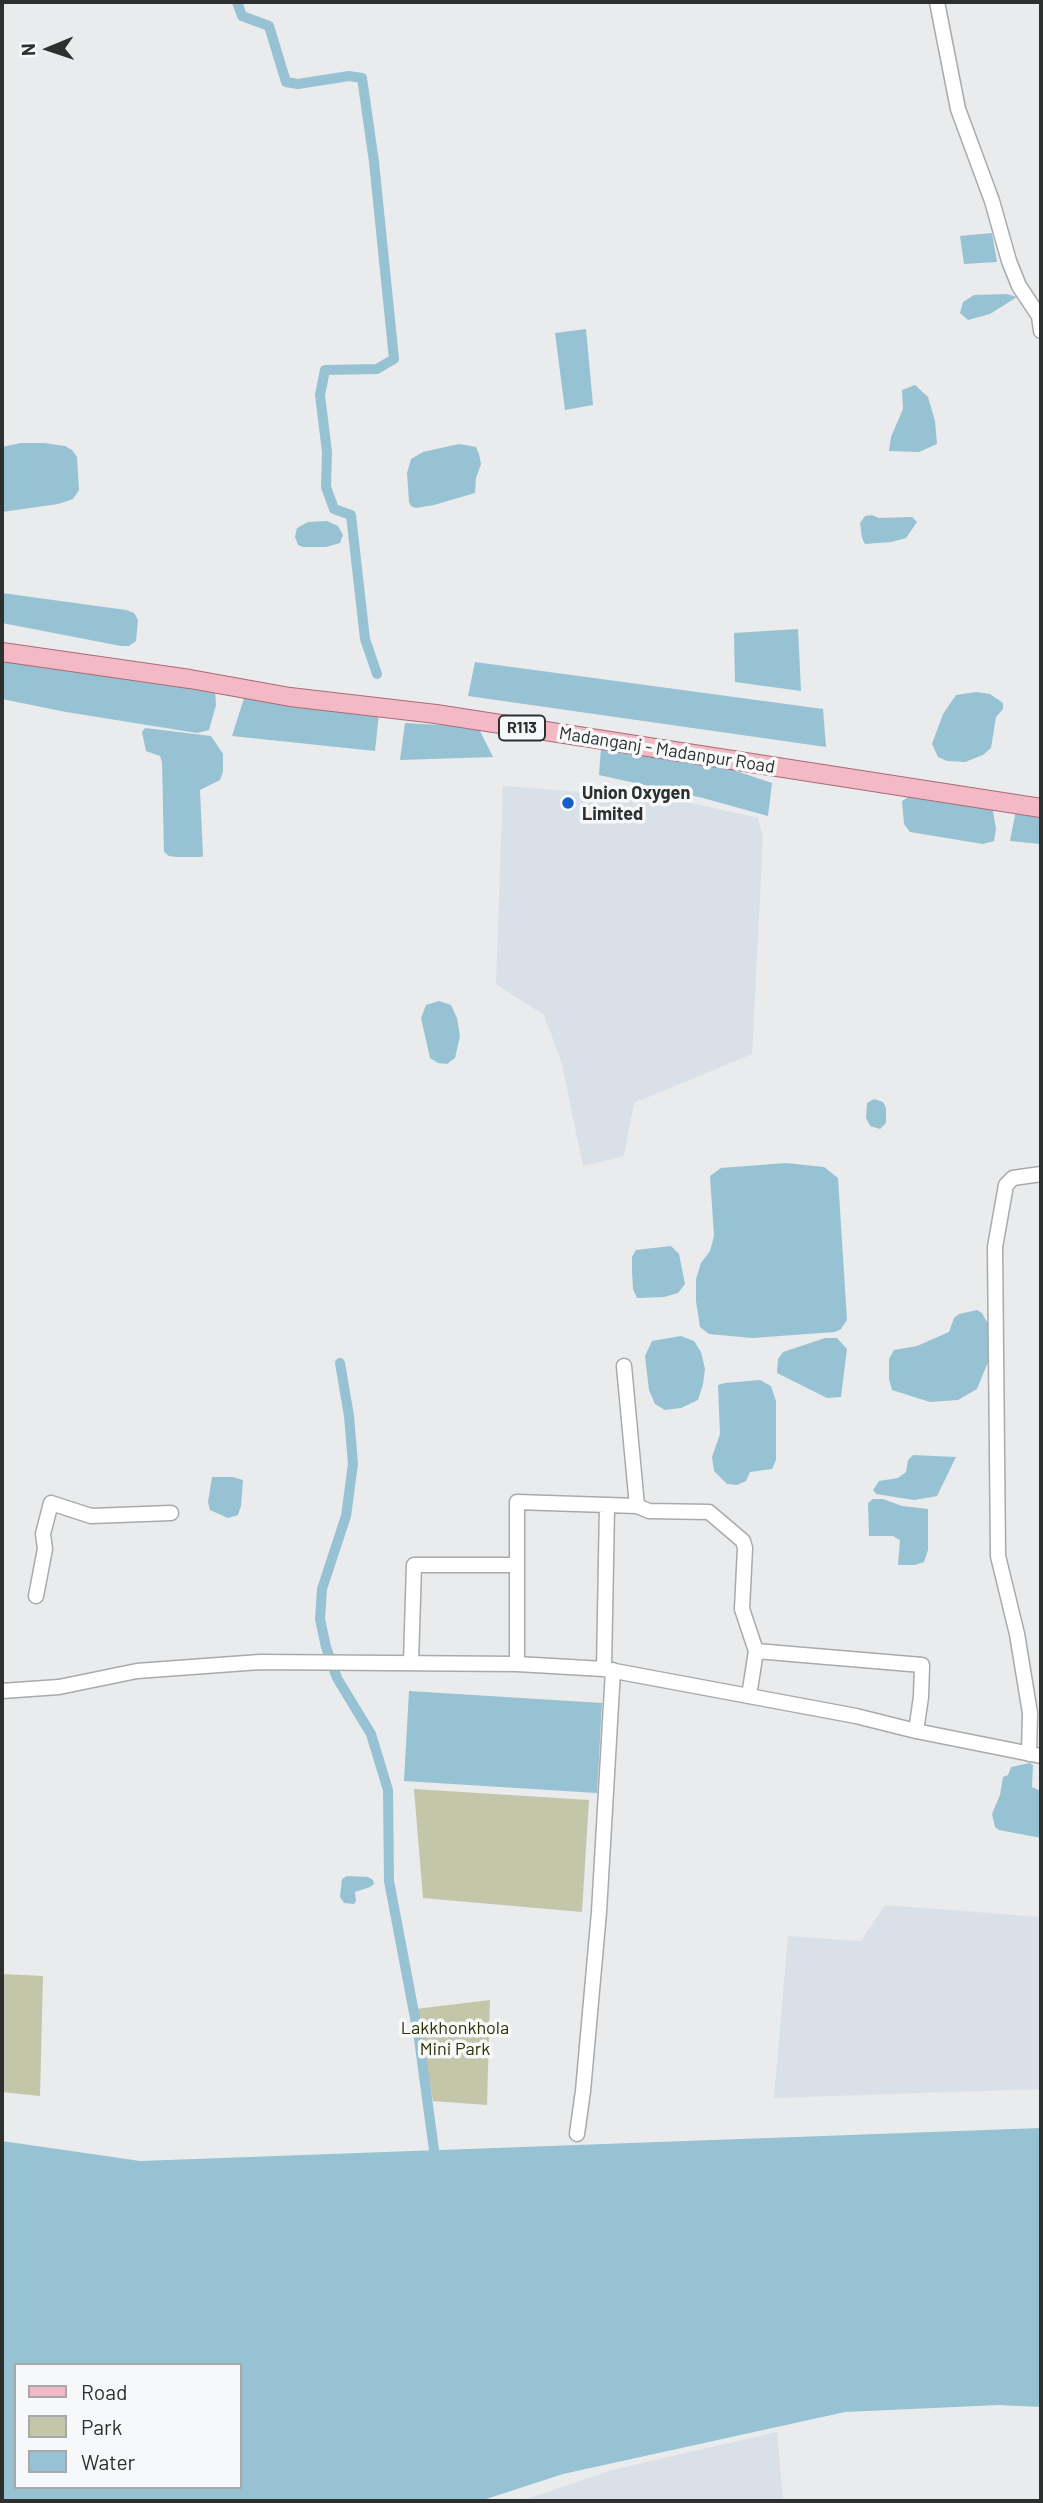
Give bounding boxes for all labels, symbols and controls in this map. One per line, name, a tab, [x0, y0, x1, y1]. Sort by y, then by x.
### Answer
north arrow	[14, 14, 84, 84]
text: N	[16, 43, 39, 56]
road number: R113	[499, 716, 545, 740]
street label: Madanganj - Madanpur Road	[557, 722, 777, 778]
place label: Union Oxygen Limited	[582, 782, 690, 824]
marker: Union Oxygen Limited	[560, 795, 576, 811]
park label: Lakkhonkhola Mini Park	[401, 2017, 509, 2060]
legend	[14, 2363, 242, 2489]
text: Road	[81, 2379, 127, 2404]
text: Park	[81, 2414, 122, 2439]
text: Water	[81, 2449, 135, 2474]

